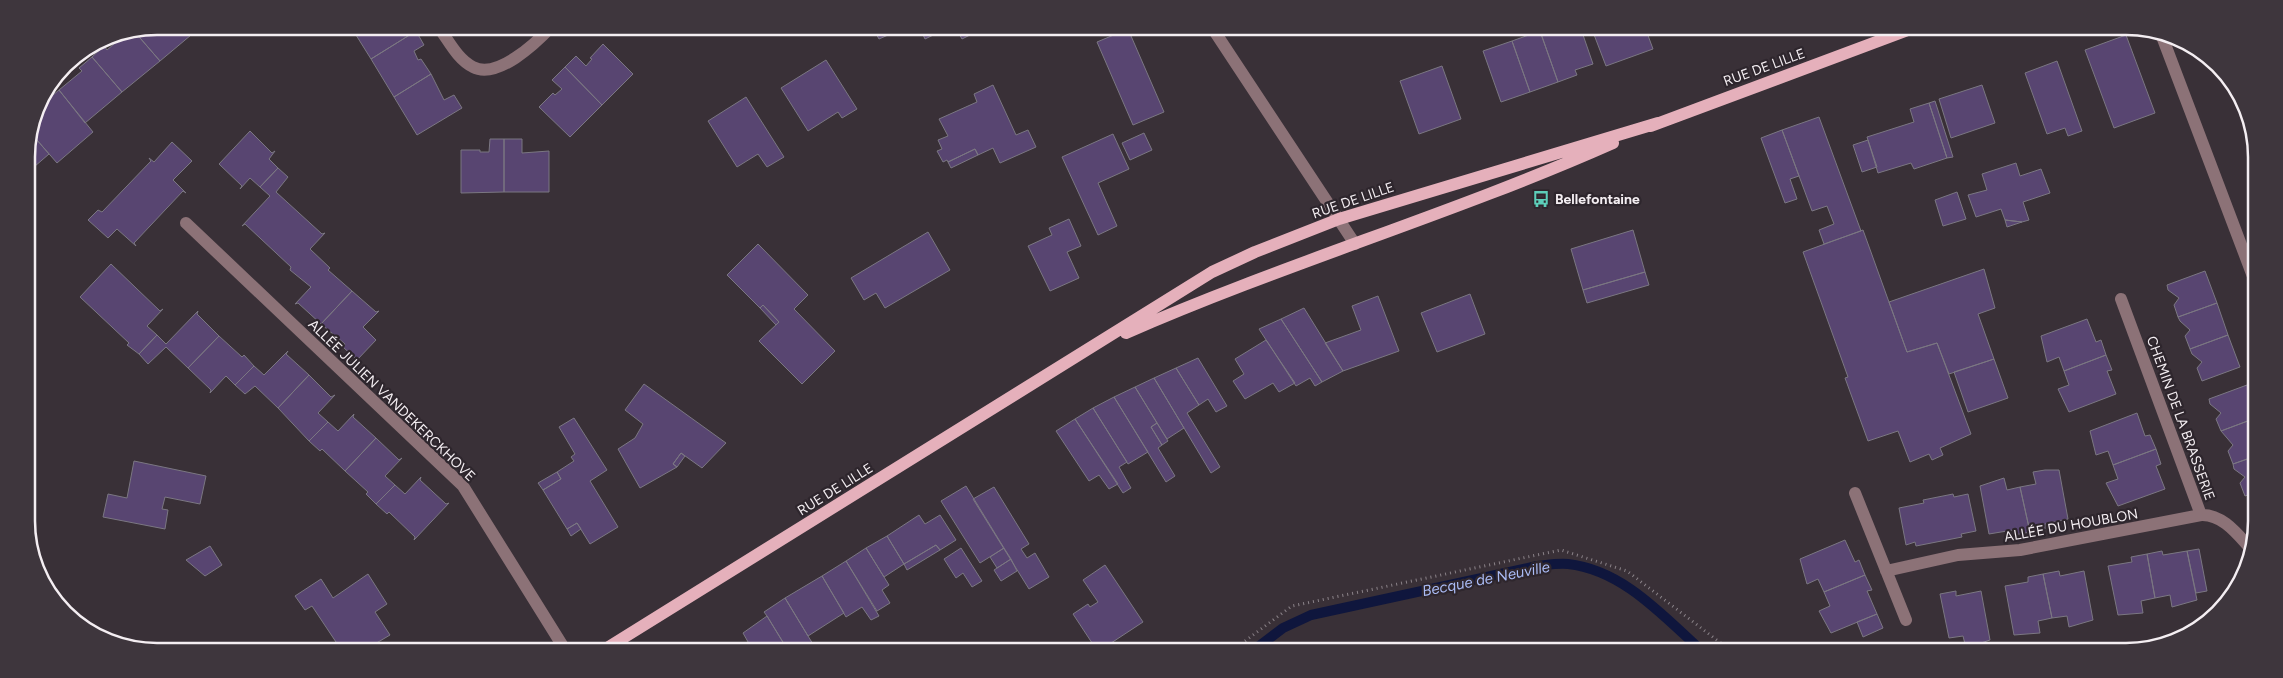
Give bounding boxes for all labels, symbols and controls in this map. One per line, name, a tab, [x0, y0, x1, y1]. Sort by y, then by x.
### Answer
street label: RUE DE LILLE	[1721, 45, 1807, 90]
street label: RUE DE LILLE	[1310, 178, 1396, 222]
bus stop icon: Bellefontaine	[1531, 189, 1551, 209]
place label: Bellefontaine	[1555, 191, 1640, 208]
street label: ALLÉE JULIEN VANDEKERCKHOVE	[305, 316, 479, 485]
street label: CHEMIN DE LA BRASSERIE	[2143, 334, 2218, 503]
street label: RUE DE LILLE	[794, 460, 876, 519]
street label: ALLÉE DU HOUBLON	[2003, 505, 2139, 546]
water label: Becque de Neuville	[1421, 558, 1551, 600]

